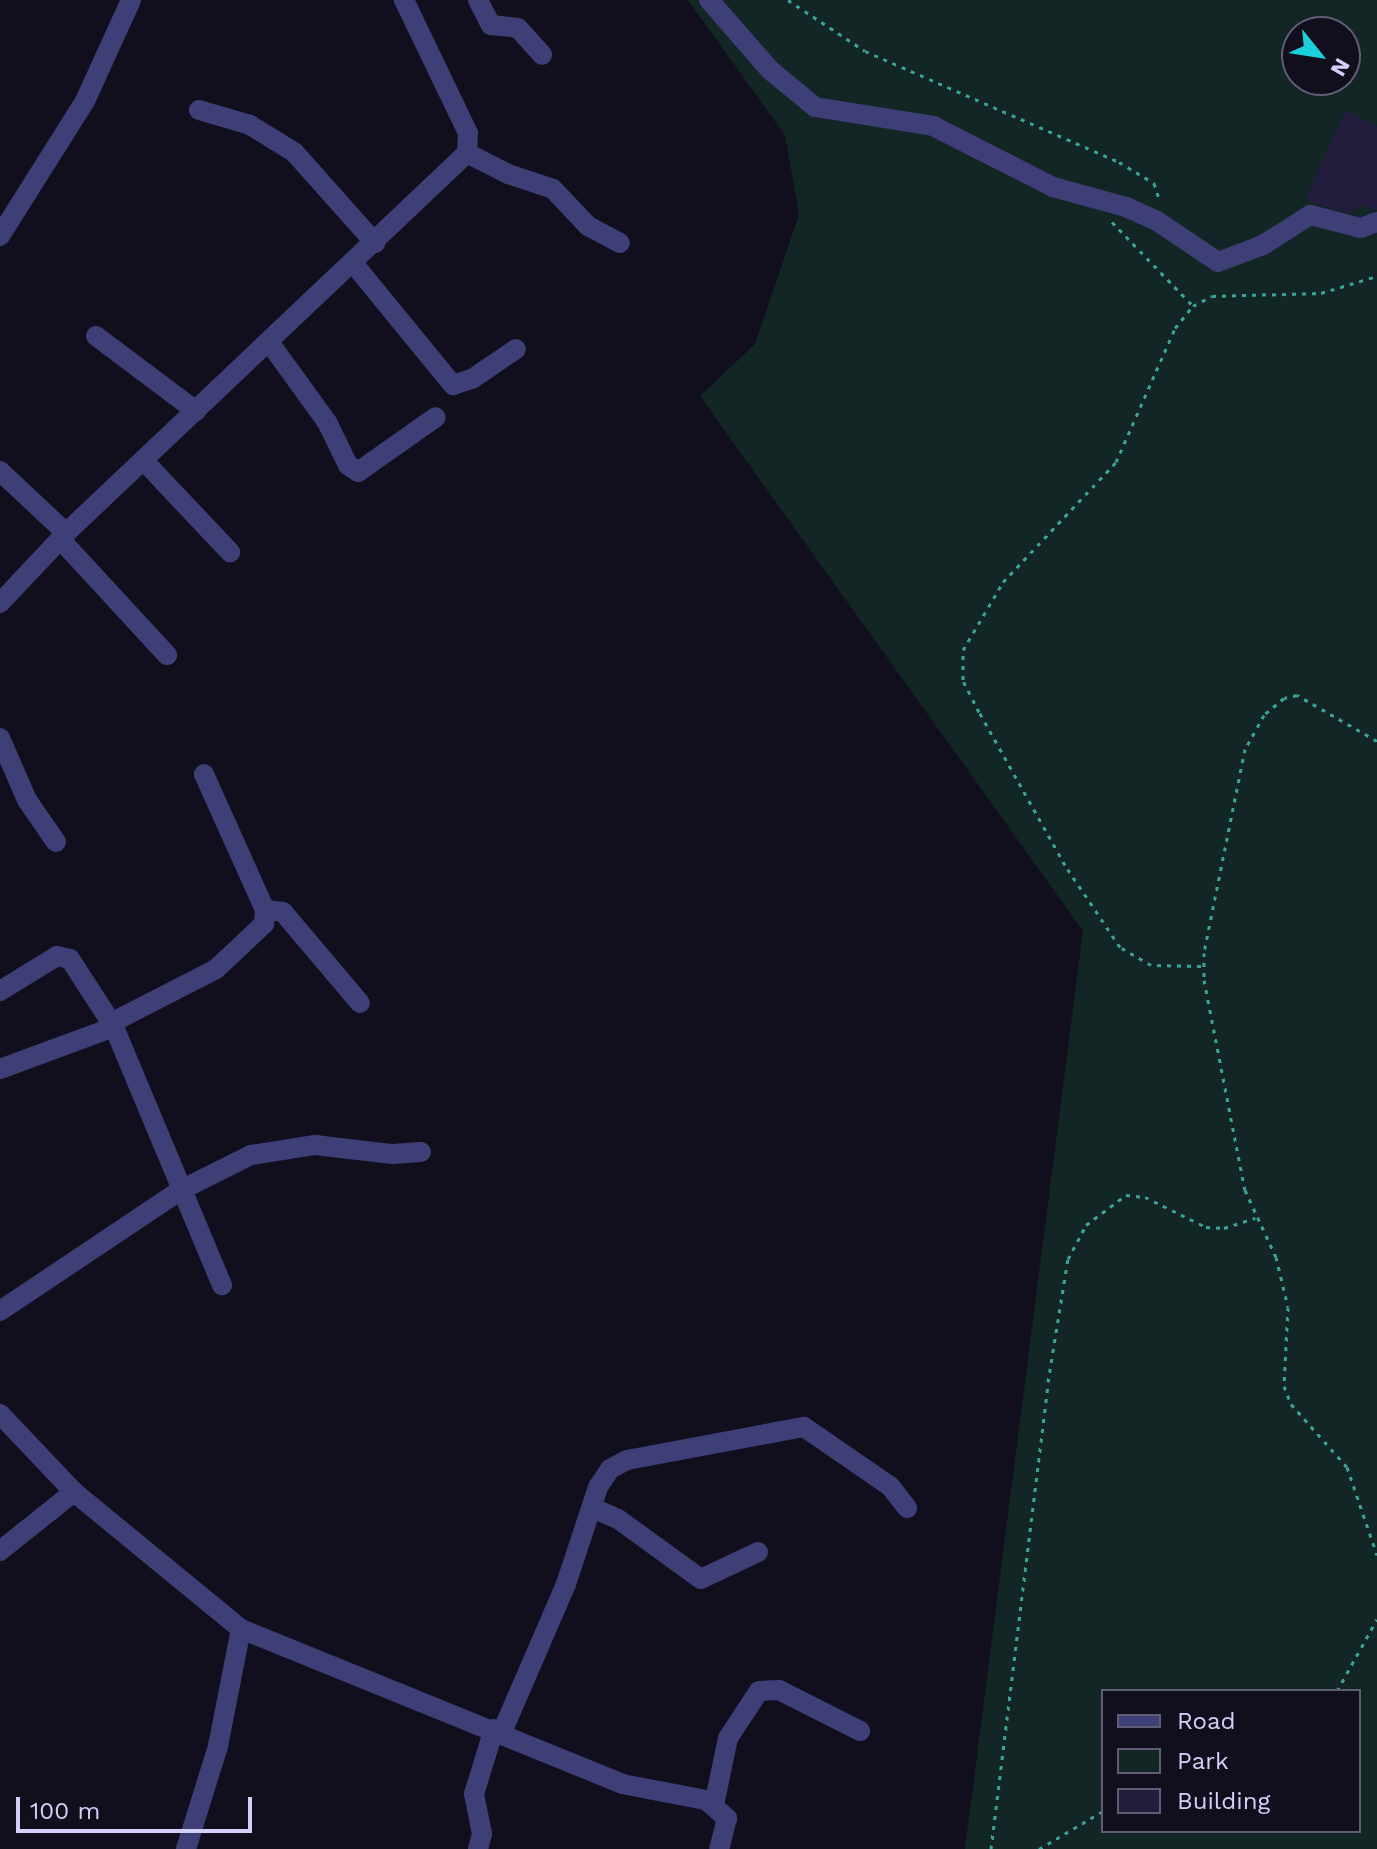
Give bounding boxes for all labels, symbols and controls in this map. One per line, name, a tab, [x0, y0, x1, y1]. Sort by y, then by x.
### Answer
north arrow	[1281, 16, 1361, 96]
text: N	[1326, 54, 1355, 81]
legend	[1101, 1689, 1361, 1833]
text: Road	[1177, 1707, 1236, 1735]
text: Park	[1177, 1747, 1229, 1775]
scale bar	[20, 1781, 256, 1831]
text: Building	[1177, 1787, 1270, 1815]
text: 100 m	[30, 1797, 100, 1825]

